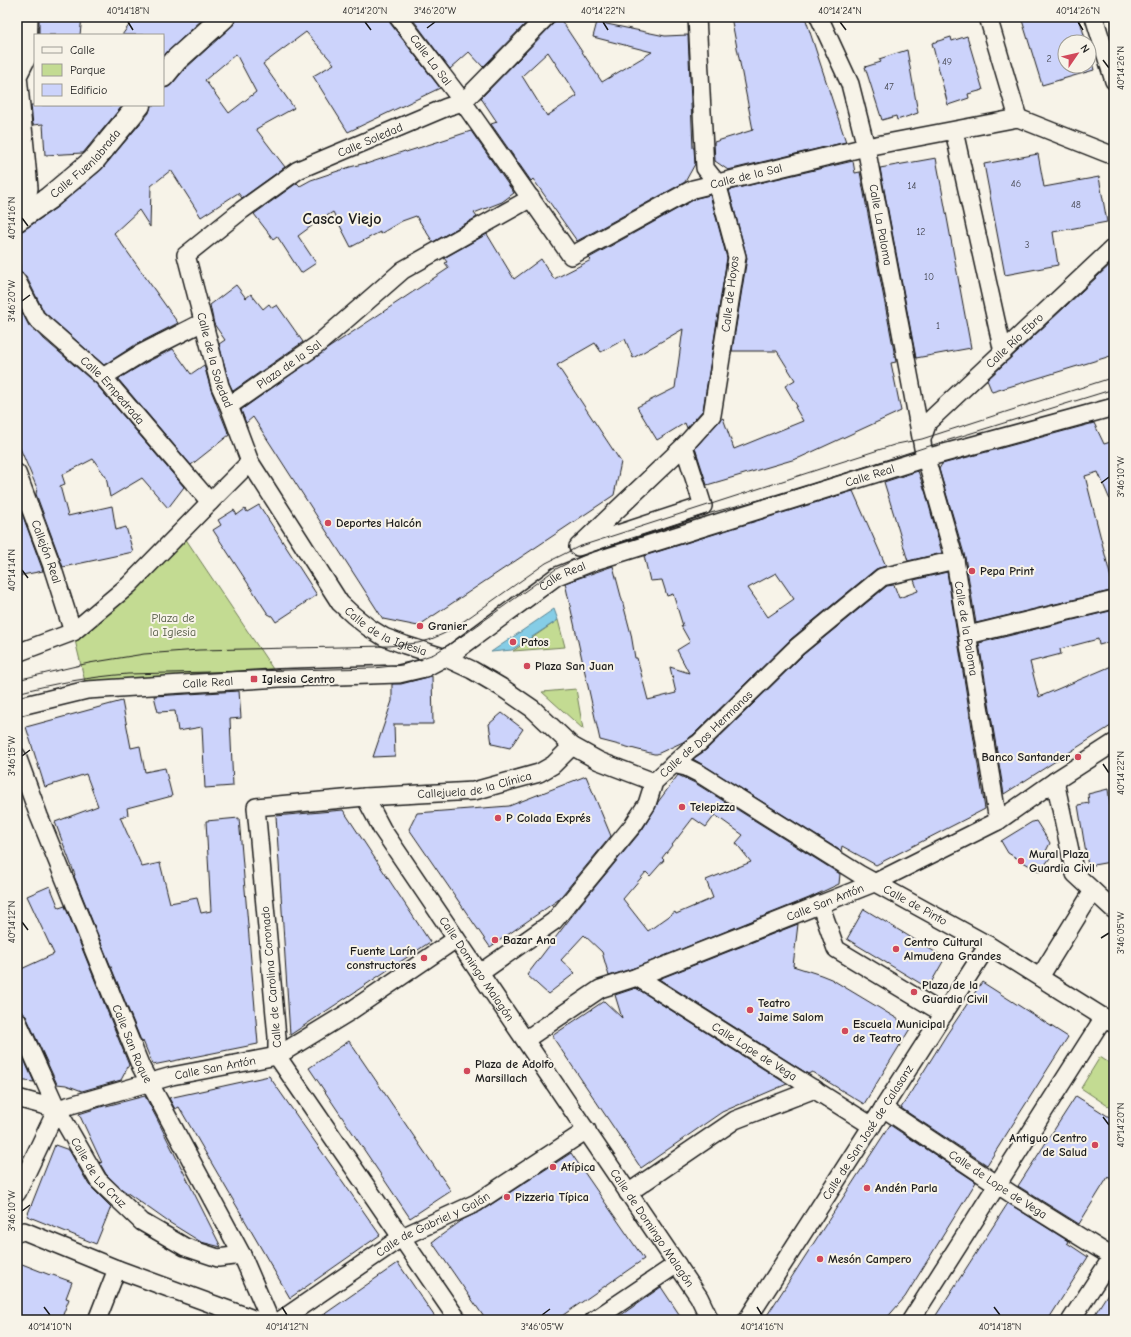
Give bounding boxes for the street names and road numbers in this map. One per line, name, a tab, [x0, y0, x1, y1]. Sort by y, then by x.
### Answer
street label: Calle La Sal	[407, 32, 455, 88]
street label: Calle Soledad	[335, 120, 405, 160]
street label: Calle Fuenlabrada	[47, 126, 123, 201]
street label: Calle de la Sal	[709, 161, 784, 192]
street label: Calle La Paloma	[866, 183, 895, 267]
street label: Calle de Hoyos	[718, 255, 742, 333]
street label: Calle Río Ebro	[983, 310, 1046, 371]
street label: Calle de la Soledad	[194, 311, 236, 410]
street label: Plaza de la Sal	[254, 337, 324, 392]
street label: Calle Empedrada	[77, 353, 147, 427]
street label: Calle Real	[844, 461, 896, 490]
street label: Callejón Real	[28, 518, 64, 585]
street label: Calle Real	[536, 558, 588, 594]
street label: Calle de la Paloma	[952, 580, 981, 677]
street label: Calle de la Iglesia	[342, 604, 428, 658]
street label: Calle Real	[182, 674, 233, 691]
street label: Calle de Dos Hermanas	[657, 688, 755, 780]
street label: Callejuela de la Clínica	[417, 768, 533, 801]
street label: Calle San Antón	[784, 881, 866, 924]
street label: Calle de Pinto	[881, 882, 950, 928]
street label: Calle de Carolina Coronado	[258, 906, 284, 1048]
street label: Calle Domingo Malagón	[436, 914, 517, 1024]
street label: Calle San Roque	[109, 1002, 155, 1085]
street label: Calle Lope de Vega	[709, 1019, 800, 1084]
street label: Calle San Antón	[173, 1053, 257, 1082]
street label: Calle de San José de Calasanz	[819, 1062, 916, 1202]
street label: Calle de La Cruz	[68, 1135, 130, 1211]
street label: Calle de Lope de Vega	[946, 1147, 1050, 1222]
street label: Calle de Domingo Malagón	[607, 1166, 697, 1290]
street label: Calle de Gabriel y Galán	[373, 1189, 492, 1260]

